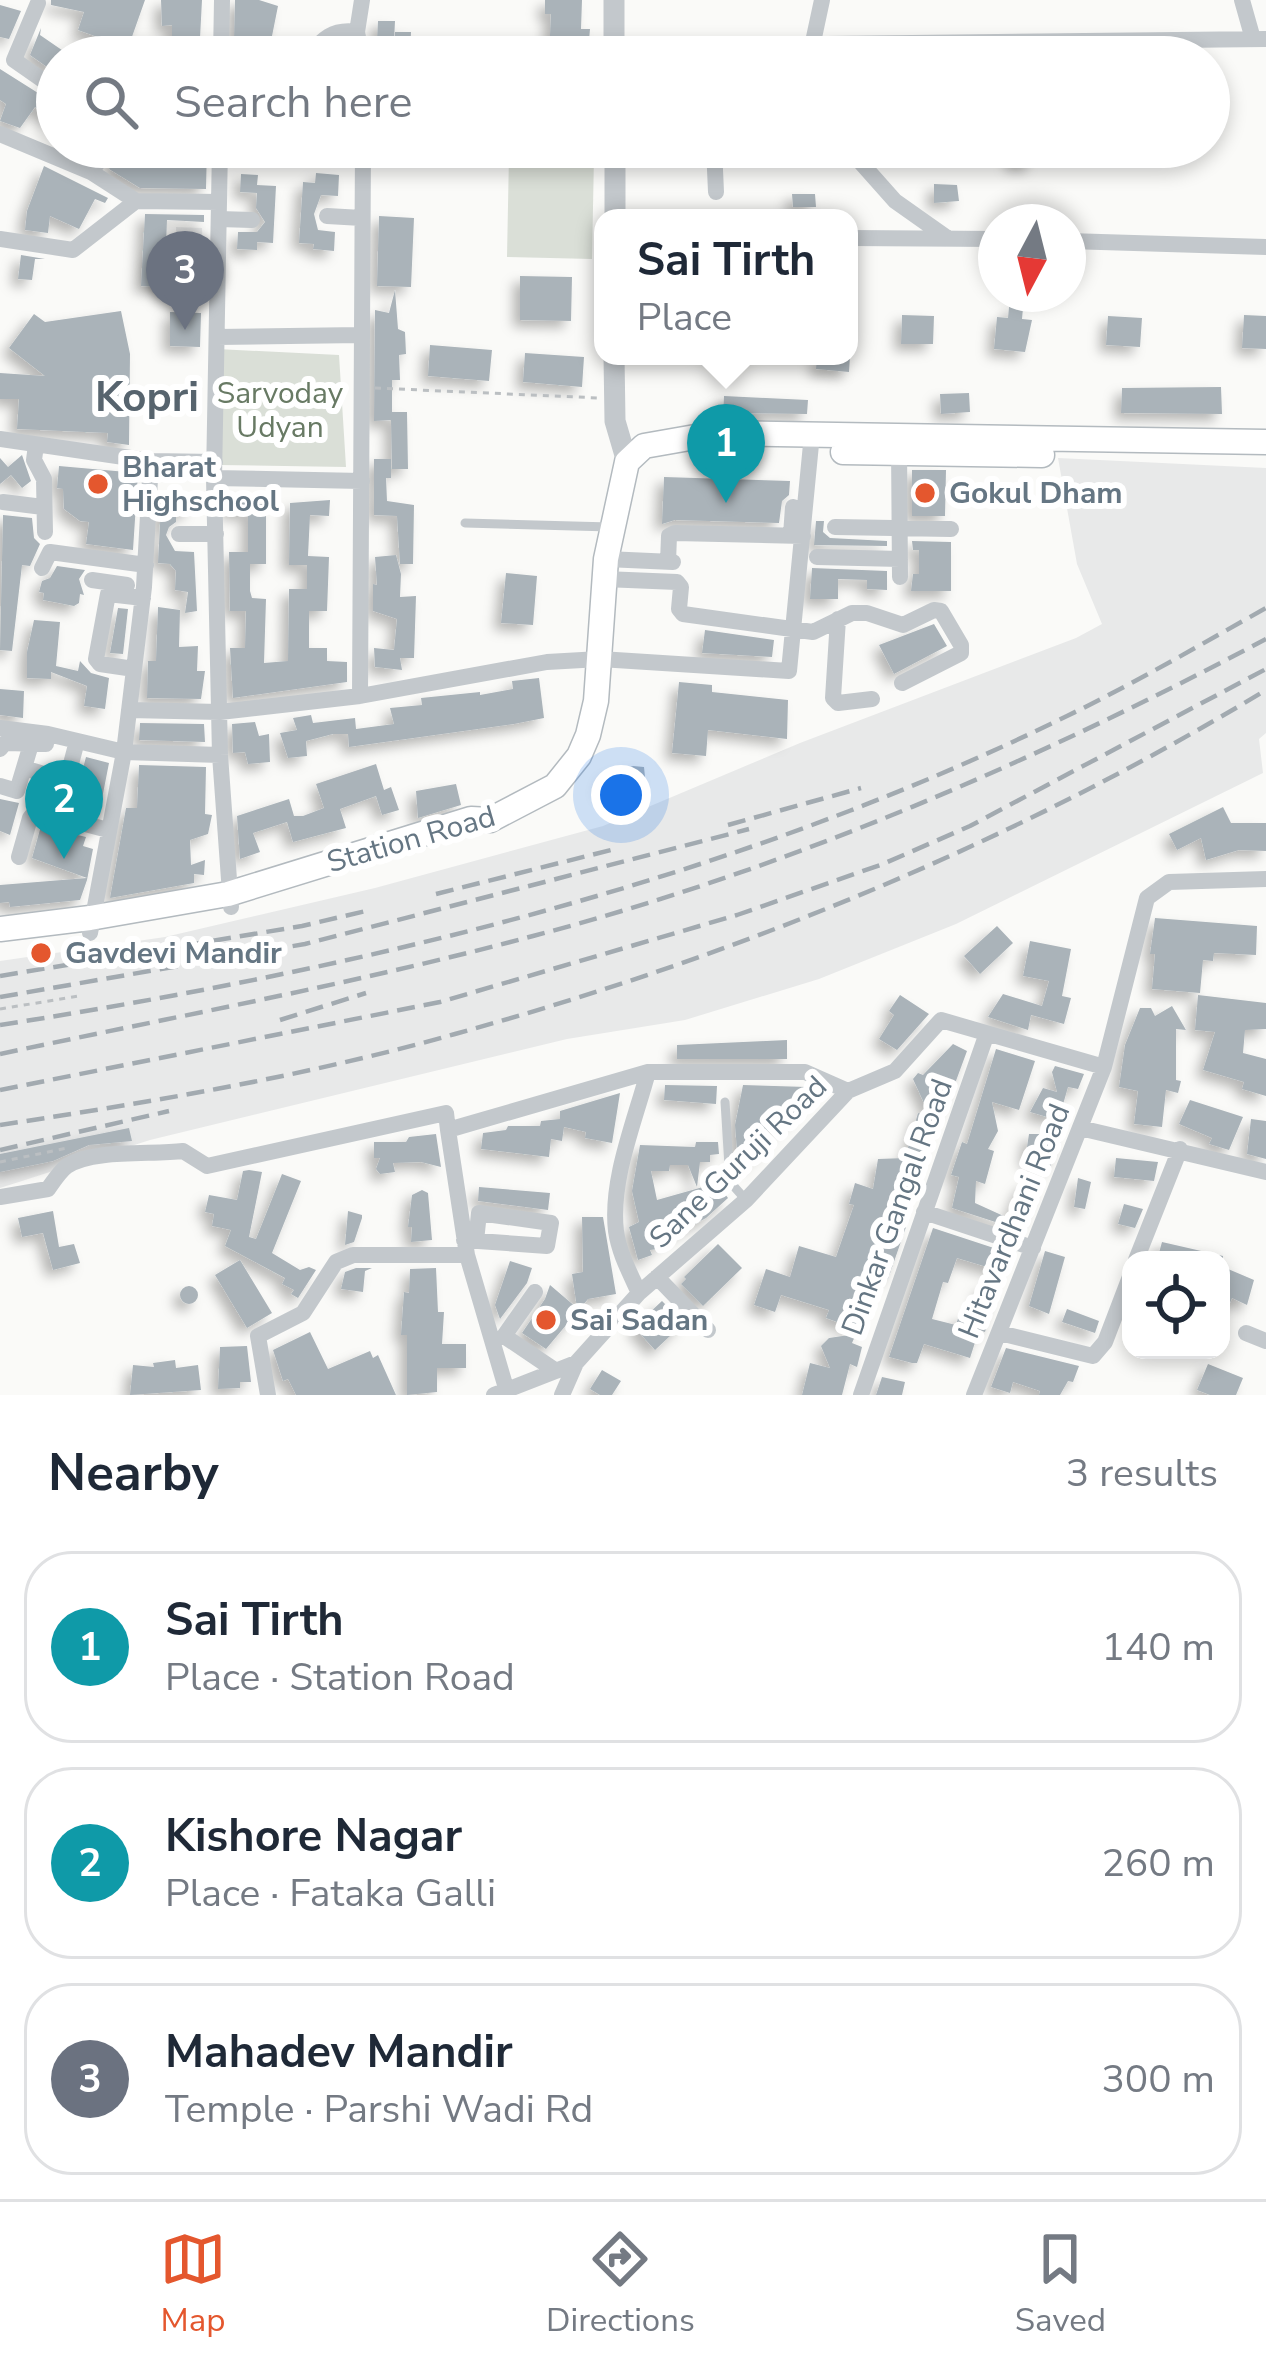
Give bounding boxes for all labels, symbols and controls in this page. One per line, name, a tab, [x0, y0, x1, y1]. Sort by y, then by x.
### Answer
search box	[36, 36, 1230, 168]
icon: search	[78, 69, 144, 135]
text: Search here	[174, 72, 413, 133]
north arrow	[978, 204, 1086, 312]
popup	[594, 209, 858, 365]
text: Sai Tirth	[637, 230, 815, 291]
pin: 3	[146, 231, 224, 330]
text: Place	[637, 291, 732, 344]
district label: Kopri	[95, 369, 199, 426]
park label: Sarvoday Udyan	[217, 373, 344, 448]
pin: 1	[687, 404, 765, 503]
place label: Bharat Highschool	[122, 447, 279, 522]
marker: Bharat Highschool	[85, 471, 111, 497]
place label: Gokul Dham	[949, 473, 1123, 514]
marker: Gokul Dham	[912, 480, 938, 506]
pin: 2	[25, 760, 103, 859]
your location	[591, 765, 651, 825]
street label: Station Road	[322, 796, 500, 883]
place label: Gavdevi Mandir	[65, 933, 282, 974]
marker: Gavdevi Mandir	[28, 940, 54, 966]
street label: Sane Guruji Road	[640, 1067, 836, 1258]
street label: Dinkar Gangal Road	[832, 1073, 963, 1341]
street label: Hitavardhani Road	[949, 1098, 1080, 1345]
map controls	[1122, 1251, 1230, 1359]
button: locate	[1122, 1251, 1230, 1359]
place label: Sai Sadan	[570, 1300, 708, 1341]
marker: Sai Sadan	[533, 1307, 559, 1333]
text: Nearby	[48, 1438, 219, 1508]
text: 3 results	[1066, 1447, 1218, 1500]
text: Sai Tirth	[165, 1590, 344, 1651]
text: 1	[78, 1621, 102, 1674]
text: 140 m	[1101, 1621, 1215, 1674]
text: Place · Station Road	[165, 1651, 515, 1704]
text: Kishore Nagar	[165, 1806, 462, 1867]
text: 2	[78, 1837, 102, 1890]
text: 260 m	[1101, 1837, 1215, 1890]
text: Place · Fataka Galli	[165, 1867, 496, 1920]
text: Mahadev Mandir	[165, 2022, 513, 2083]
text: 3	[78, 2053, 102, 2106]
text: 300 m	[1101, 2053, 1215, 2106]
text: Temple · Parshi Wadi Rd	[165, 2083, 593, 2136]
tab: Map	[160, 2226, 226, 2343]
tab: Directions	[546, 2226, 695, 2343]
tab: Saved	[1015, 2226, 1106, 2343]

